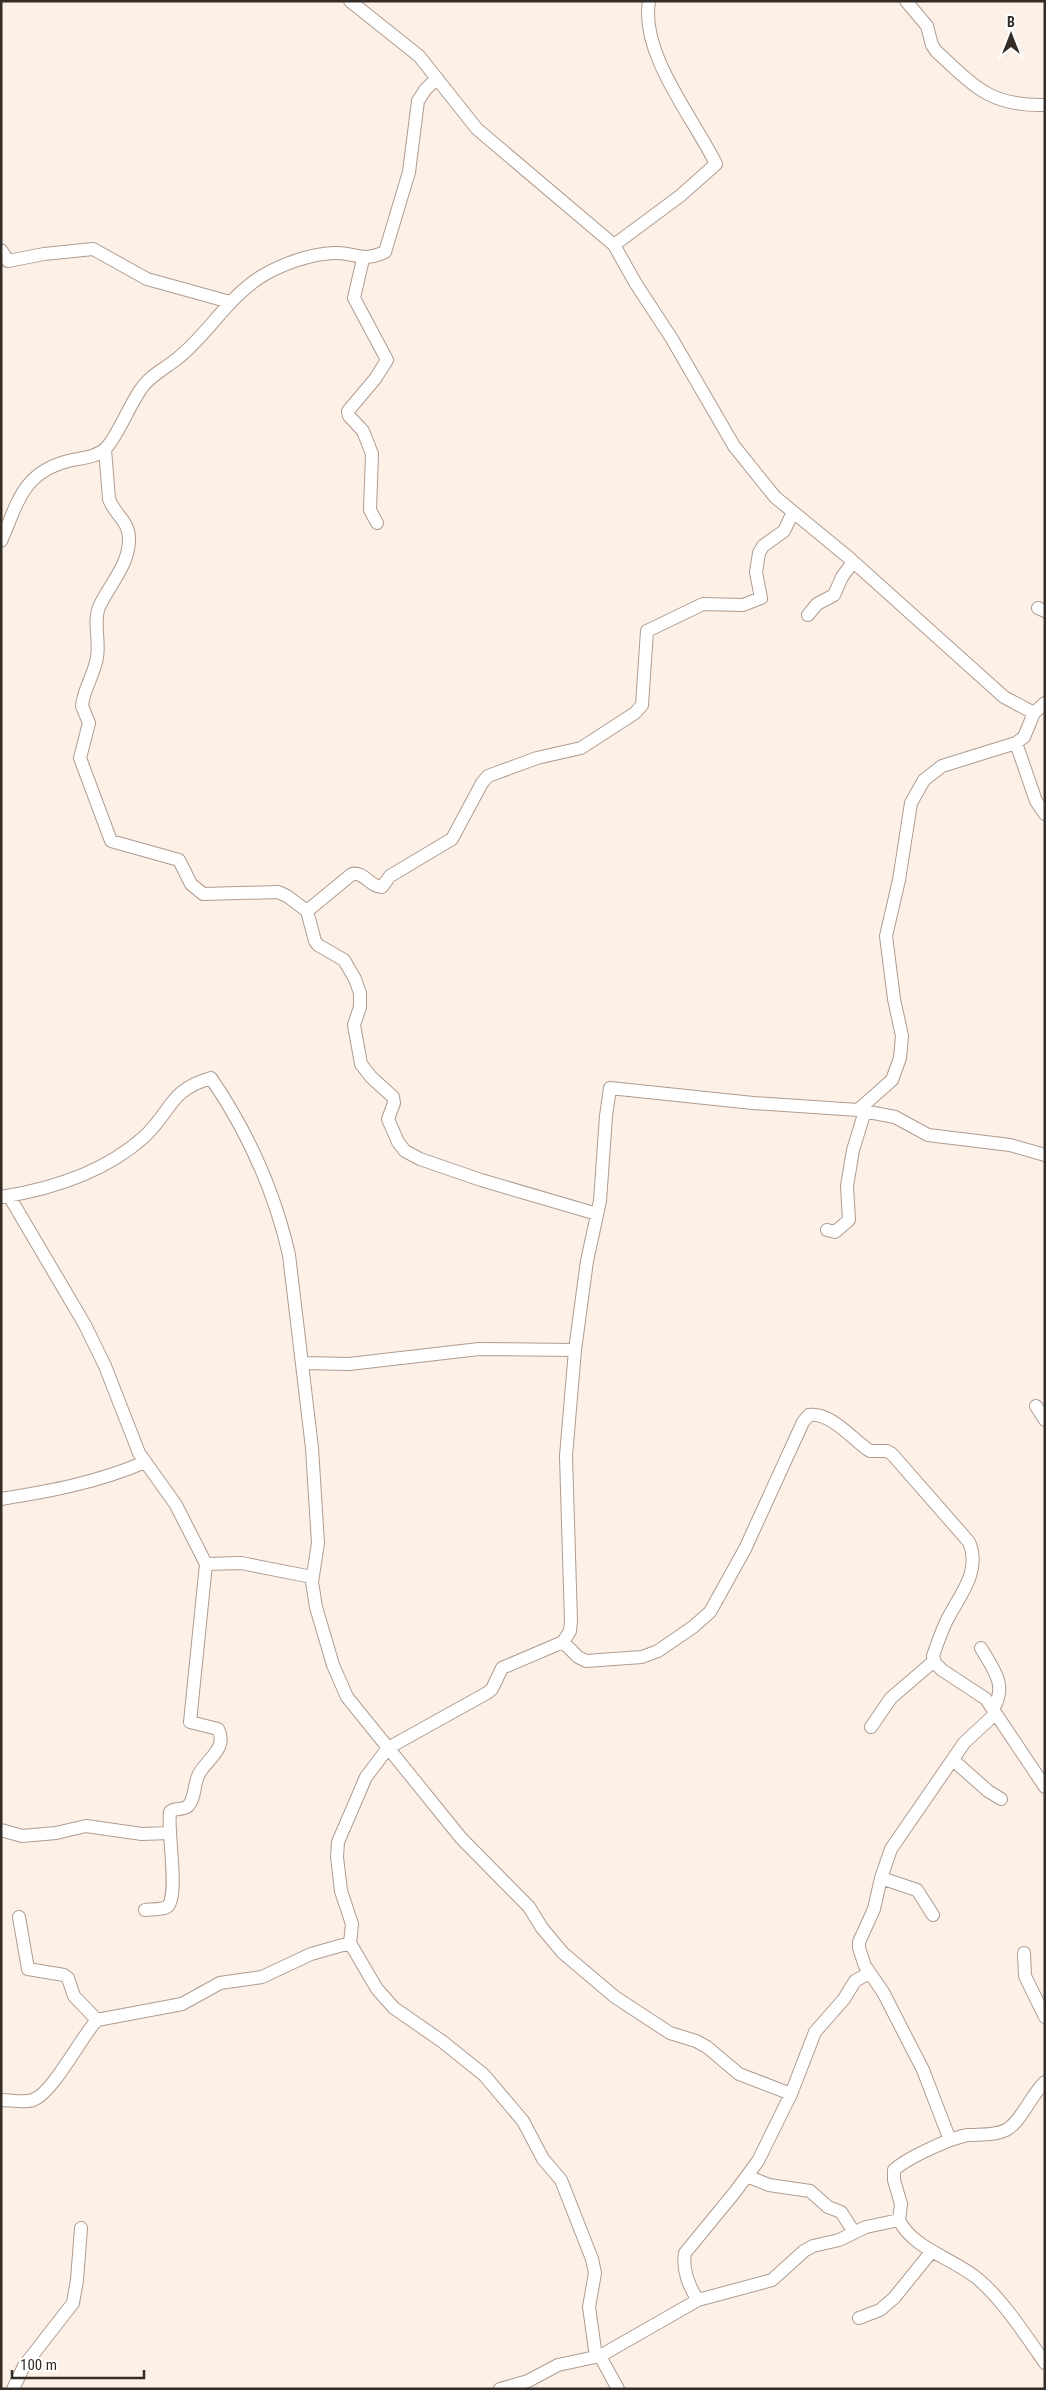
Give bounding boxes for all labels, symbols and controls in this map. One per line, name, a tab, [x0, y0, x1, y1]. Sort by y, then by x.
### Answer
north arrow	[986, 10, 1036, 60]
text: B	[1007, 14, 1015, 30]
scale bar	[12, 2348, 145, 2380]
text: 100 m	[20, 2356, 57, 2374]

